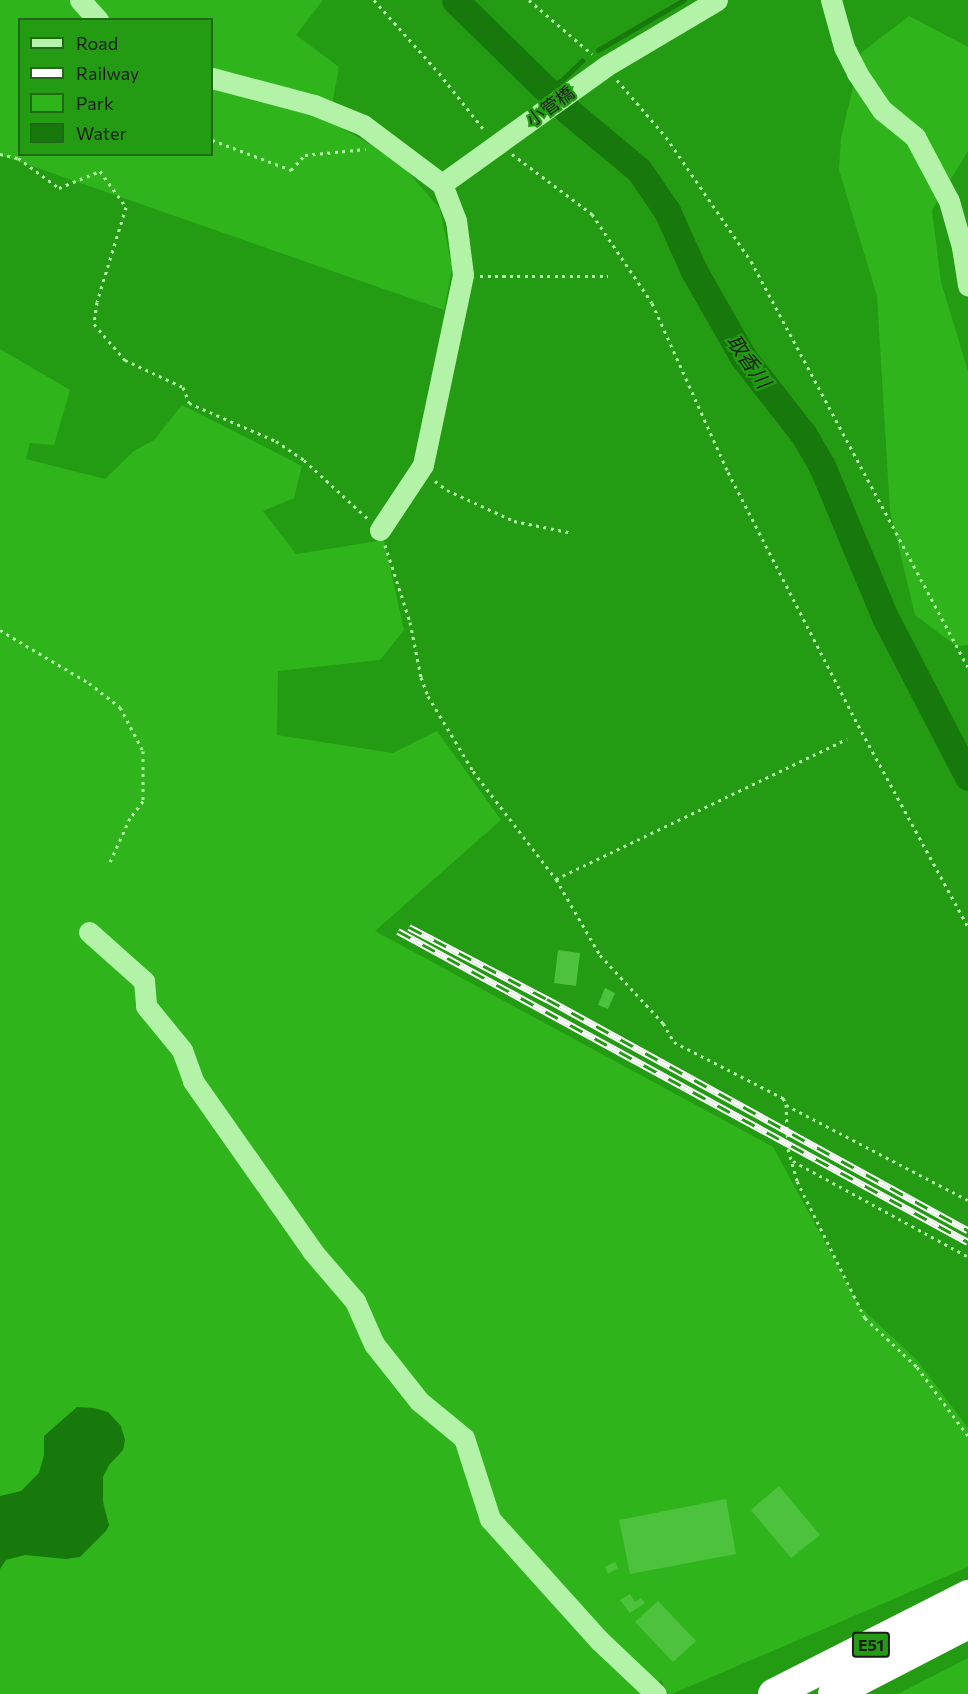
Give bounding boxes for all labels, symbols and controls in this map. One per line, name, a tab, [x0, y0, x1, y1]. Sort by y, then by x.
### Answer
legend	[18, 18, 213, 156]
text: Road	[76, 32, 118, 54]
text: Railway	[76, 62, 139, 84]
street label: 小管橋	[522, 81, 578, 131]
text: Park	[76, 92, 114, 114]
text: Water	[76, 122, 127, 144]
water label: 取香川	[722, 330, 776, 392]
road number: E51	[852, 1632, 890, 1658]

